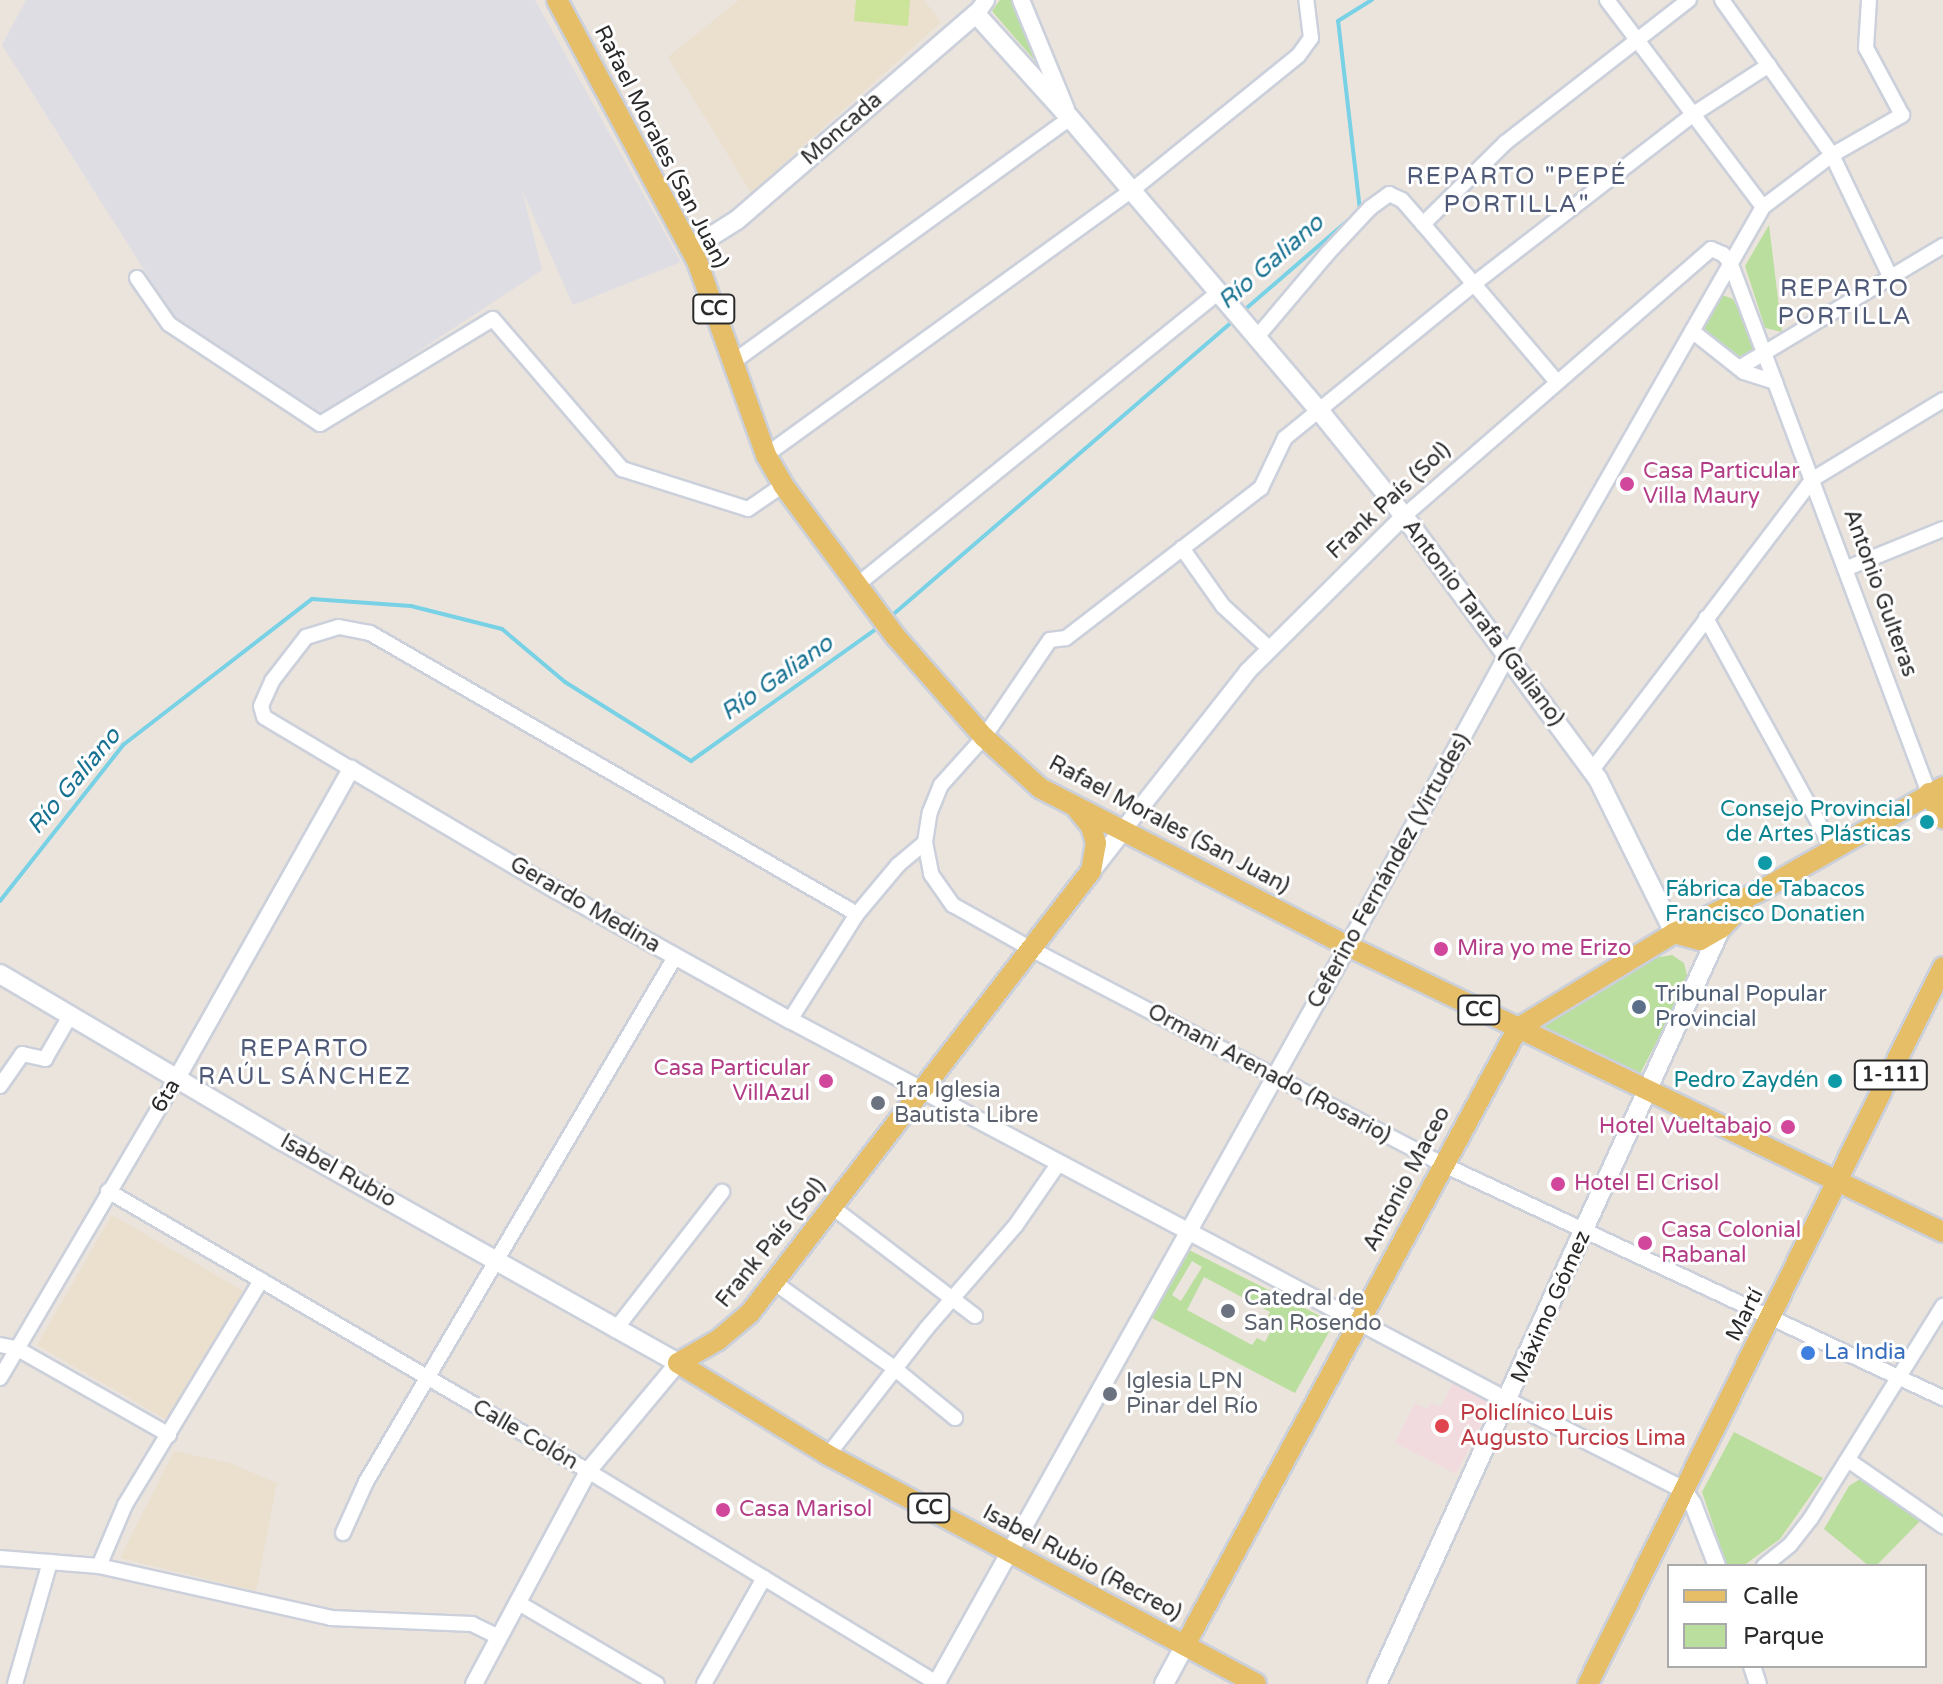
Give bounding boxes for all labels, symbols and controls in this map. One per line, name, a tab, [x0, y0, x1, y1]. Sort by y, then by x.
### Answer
street label: Rafael Morales (San Juan)	[588, 21, 734, 273]
street label: Moncada	[796, 87, 888, 171]
district label: REPARTO "PEPÉ PORTILLA"	[1407, 163, 1627, 219]
water label: Río Galiano	[1212, 208, 1330, 316]
district label: REPARTO PORTILLA	[1777, 275, 1913, 331]
road number: CC	[692, 293, 736, 325]
street label: Frank País (Sol)	[1322, 437, 1456, 565]
place label: Casa Particular Villa Maury	[1643, 458, 1800, 510]
marker: Casa Particular Villa Maury	[1618, 475, 1636, 493]
street label: Antonio Gulteras	[1837, 506, 1923, 680]
street label: Antonio Tarafa (Galiano)	[1397, 515, 1569, 731]
water label: Río Galiano	[715, 629, 839, 727]
water label: Río Galiano	[21, 722, 127, 840]
street label: Ceferino Fernández (Virtudes)	[1302, 729, 1476, 1013]
street label: Rafael Morales (San Juan)	[1044, 750, 1294, 900]
place label: Consejo Provincial de Artes Plásticas	[1720, 796, 1911, 848]
marker: Consejo Provincial de Artes Plásticas	[1918, 813, 1936, 831]
street label: Gerardo Medina	[505, 851, 665, 959]
marker: Fábrica de Tabacos Francisco Donatien	[1756, 854, 1774, 872]
place label: Fábrica de Tabacos Francisco Donatien	[1665, 876, 1865, 928]
place label: Mira yo me Erizo	[1457, 936, 1631, 962]
marker: Mira yo me Erizo	[1432, 940, 1450, 958]
place label: Tribunal Popular Provincial	[1655, 981, 1827, 1032]
road number: CC	[1457, 994, 1501, 1026]
marker: Tribunal Popular Provincial	[1630, 998, 1648, 1016]
street label: Ormani Arenado (Rosario)	[1143, 999, 1395, 1149]
district label: REPARTO RAÚL SÁNCHEZ	[198, 1035, 412, 1091]
place label: Casa Particular VillAzul	[653, 1055, 810, 1106]
road number: 1-111	[1853, 1059, 1929, 1091]
place label: Pedro Zaydén	[1673, 1068, 1819, 1094]
marker: Casa Particular VillAzul	[817, 1072, 835, 1090]
marker: Pedro Zaydén	[1826, 1072, 1844, 1090]
street label: 6ta	[146, 1074, 186, 1118]
place label: 1ra Iglesia Bautista Libre	[894, 1077, 1038, 1128]
marker: 1ra Iglesia Bautista Libre	[869, 1094, 887, 1112]
street label: Antonio Maceo	[1358, 1102, 1456, 1256]
place label: Hotel Vueltabajo	[1599, 1114, 1772, 1140]
marker: Hotel Vueltabajo	[1779, 1118, 1797, 1136]
street label: Isabel Rubio	[276, 1128, 400, 1214]
place label: Hotel El Crisol	[1574, 1171, 1719, 1197]
street label: Frank País (Sol)	[711, 1173, 831, 1313]
marker: Hotel El Crisol	[1549, 1175, 1567, 1193]
place label: Casa Colonial Rabanal	[1661, 1217, 1801, 1268]
street label: Máximo Gómez	[1506, 1227, 1596, 1387]
marker: Casa Colonial Rabanal	[1636, 1234, 1654, 1252]
street label: Martí	[1721, 1284, 1769, 1346]
place label: Catedral de San Rosendo	[1244, 1285, 1382, 1336]
marker: Catedral de San Rosendo	[1219, 1302, 1237, 1320]
place label: La India	[1824, 1340, 1906, 1366]
marker: La India	[1799, 1344, 1817, 1362]
place label: Iglesia LPN Pinar del Río	[1126, 1368, 1258, 1420]
marker: Iglesia LPN Pinar del Río	[1101, 1385, 1119, 1403]
street label: Calle Colón	[468, 1394, 582, 1476]
place label: Policlínico Luis Augusto Turcios Lima	[1460, 1400, 1686, 1452]
marker: Policlínico Luis Augusto Turcios Lima	[1431, 1415, 1453, 1437]
road number: CC	[907, 1492, 951, 1524]
place label: Casa Marisol	[739, 1497, 872, 1523]
street label: Isabel Rubio (Recreo)	[978, 1499, 1186, 1627]
marker: Casa Marisol	[714, 1501, 732, 1519]
legend	[1667, 1564, 1927, 1668]
text: Calle	[1743, 1582, 1799, 1611]
text: Parque	[1743, 1622, 1824, 1651]

